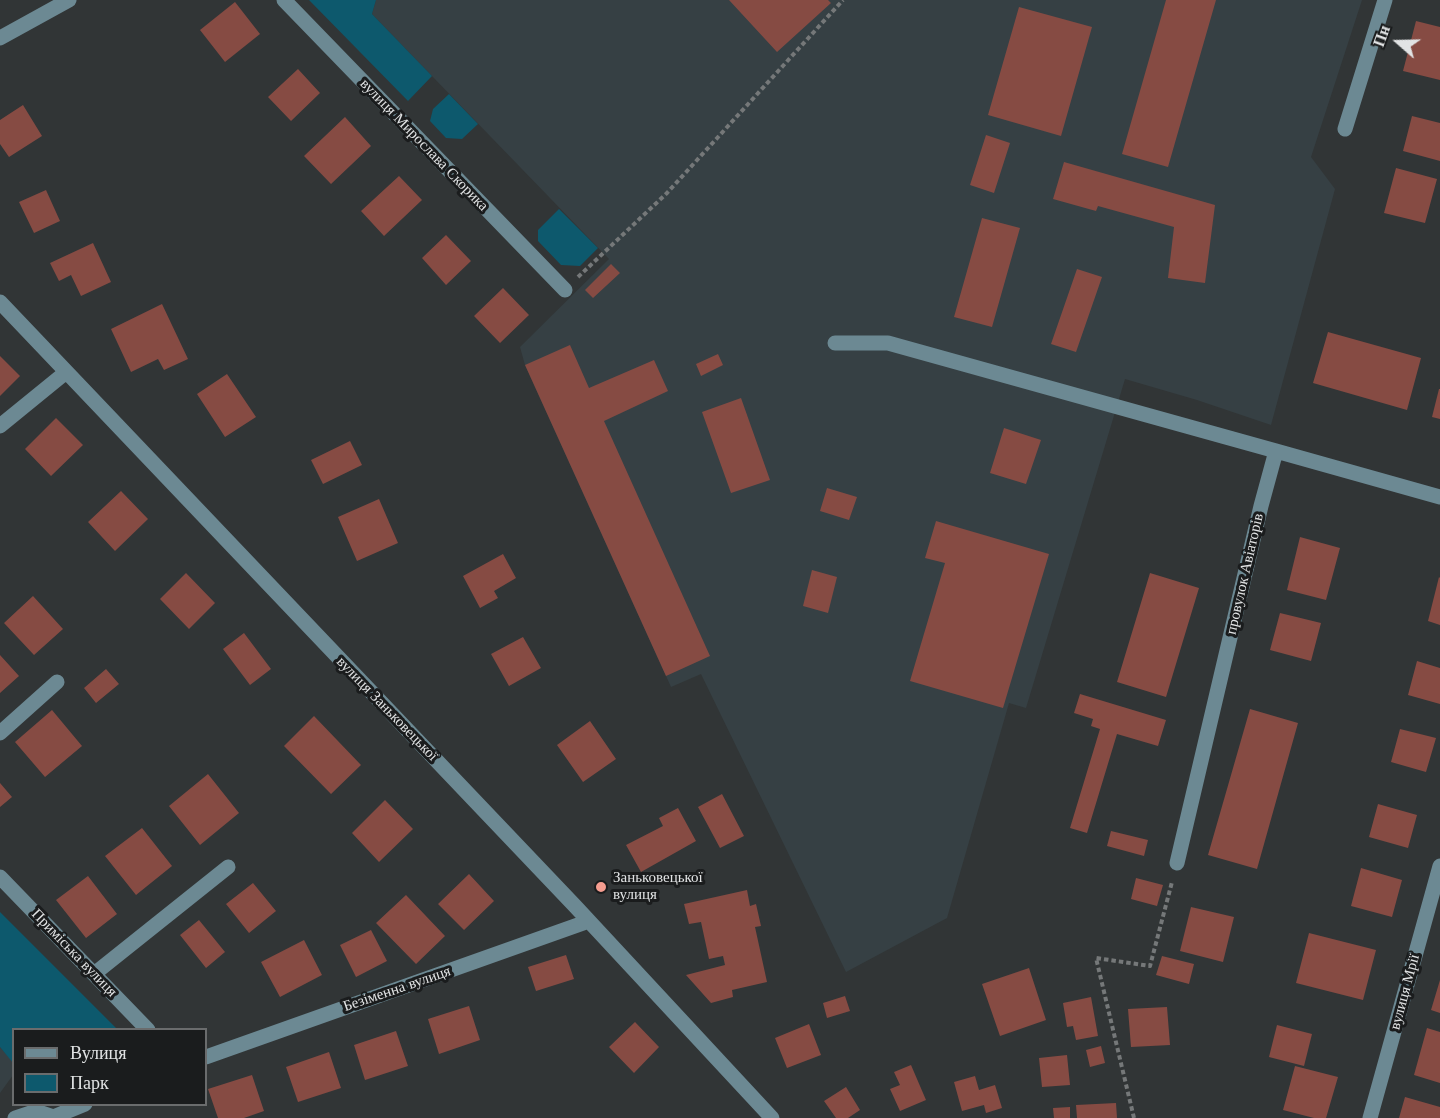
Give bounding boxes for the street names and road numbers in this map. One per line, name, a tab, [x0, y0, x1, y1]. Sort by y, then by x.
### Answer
street label: вулиця Мирослава Скорика	[356, 75, 492, 215]
street label: провулок Авіаторів	[1222, 512, 1268, 636]
street label: вулиця Заньковецької	[333, 653, 441, 765]
street label: Приміська вулиця	[27, 905, 121, 1001]
street label: вулиця Мрії	[1386, 952, 1424, 1032]
street label: Безіменна вулиця	[341, 962, 453, 1016]

